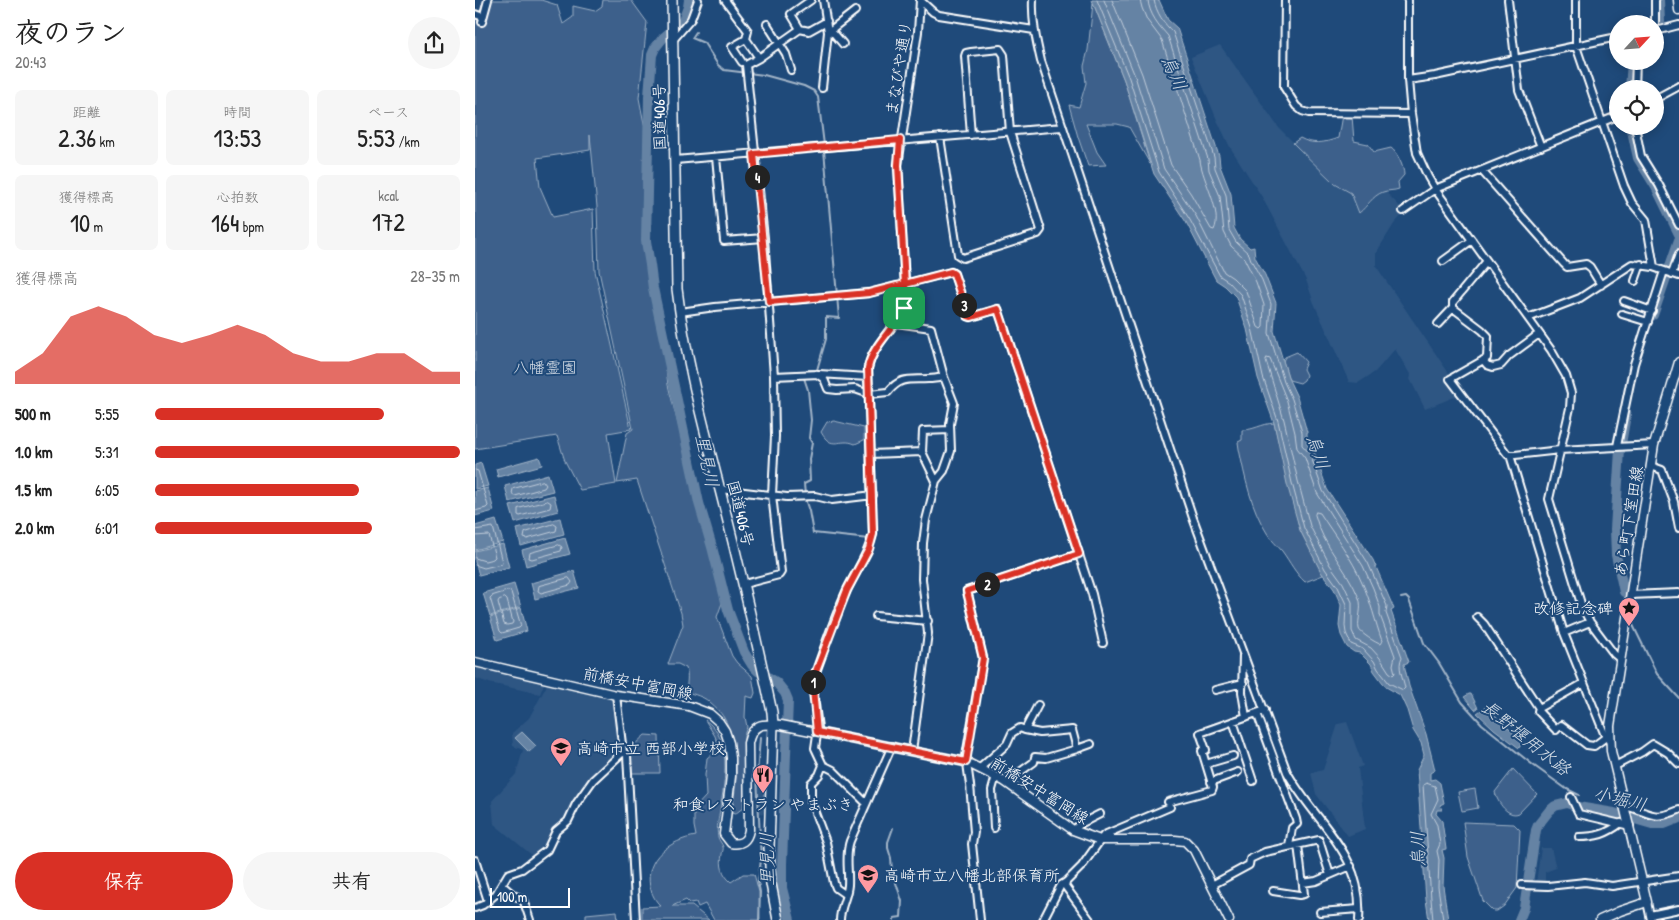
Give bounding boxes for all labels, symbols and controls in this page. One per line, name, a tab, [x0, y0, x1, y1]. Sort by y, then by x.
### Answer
text: 夜のラン	[15, 13, 127, 51]
north arrow	[1609, 15, 1664, 70]
map controls	[1609, 15, 1664, 135]
button: share	[408, 17, 460, 69]
street label: まなびや通り	[880, 19, 916, 117]
text: 20:43	[15, 51, 47, 73]
water label: 烏川	[1156, 51, 1193, 94]
button: locate	[1609, 80, 1664, 135]
street label: 国道406号	[647, 83, 671, 151]
text: 距離	[73, 102, 101, 121]
text: 時間	[224, 102, 252, 121]
text: ペース	[368, 102, 409, 121]
text: 2.36	[58, 121, 96, 155]
text: 13:53	[214, 121, 261, 155]
text: 5:53	[357, 121, 395, 155]
text: km	[96, 132, 115, 151]
text: /km	[395, 132, 420, 151]
pin: 4	[745, 164, 769, 190]
text: 4	[755, 168, 760, 187]
text: kcal	[378, 186, 399, 205]
text: 獲得標高	[59, 187, 115, 206]
text: 心拍数	[217, 187, 259, 206]
text: 172	[372, 205, 405, 239]
text: 10	[70, 206, 90, 240]
text: 164	[211, 206, 239, 240]
text: m	[90, 217, 103, 236]
text: bpm	[239, 217, 264, 236]
text: 28–35 m	[410, 265, 460, 287]
text: 獲得標高	[15, 267, 79, 289]
pin	[883, 287, 925, 329]
pin: 3	[951, 292, 977, 318]
icon: arrive	[890, 294, 918, 322]
text: 3	[961, 296, 968, 315]
park label: 八幡霊園	[513, 356, 577, 378]
text: 500 m	[15, 403, 51, 425]
text: 5:55	[95, 403, 119, 425]
water label: 烏川	[1301, 431, 1336, 473]
water label: 里見川	[690, 432, 725, 490]
text: 1.0 km	[15, 441, 53, 463]
text: 5:31	[95, 441, 118, 463]
street label: あら町下室田線	[1608, 464, 1648, 578]
street label: 国道406号	[722, 478, 760, 548]
text: 1.5 km	[15, 479, 52, 501]
text: 6:05	[95, 479, 119, 501]
text: 2.0 km	[15, 517, 54, 539]
text: 6:01	[95, 517, 118, 539]
pin: 2	[975, 572, 999, 596]
text: 2	[984, 575, 991, 594]
place icon: 改修記念碑	[1617, 596, 1641, 627]
place label: 改修記念碑	[1533, 597, 1613, 619]
street label: 前橋安中富岡線	[581, 662, 695, 704]
pin: 1	[801, 670, 825, 694]
text: 1	[811, 673, 816, 692]
water label: 長野堰用水路	[1476, 694, 1577, 782]
school or university icon: 高崎市立 西部小学校	[549, 736, 573, 767]
place label: 高崎市立 西部小学校	[577, 737, 725, 759]
street label: 前橋安中富岡線	[987, 751, 1093, 829]
restaurant icon: 和食レストラン やまぶき	[751, 763, 775, 794]
water label: 小堀川	[1591, 780, 1649, 817]
place label: 和食レストラン やまぶき	[673, 793, 853, 815]
water label: 烏川	[1404, 831, 1431, 867]
water label: 里見川	[754, 832, 779, 886]
button: 保存	[15, 852, 233, 910]
button: 共有	[243, 852, 460, 910]
school or university icon: 高崎市立八幡北部保育所	[856, 863, 880, 894]
place label: 高崎市立八幡北部保育所	[884, 864, 1060, 886]
scale bar	[490, 885, 570, 908]
text: 100 m	[497, 887, 527, 906]

